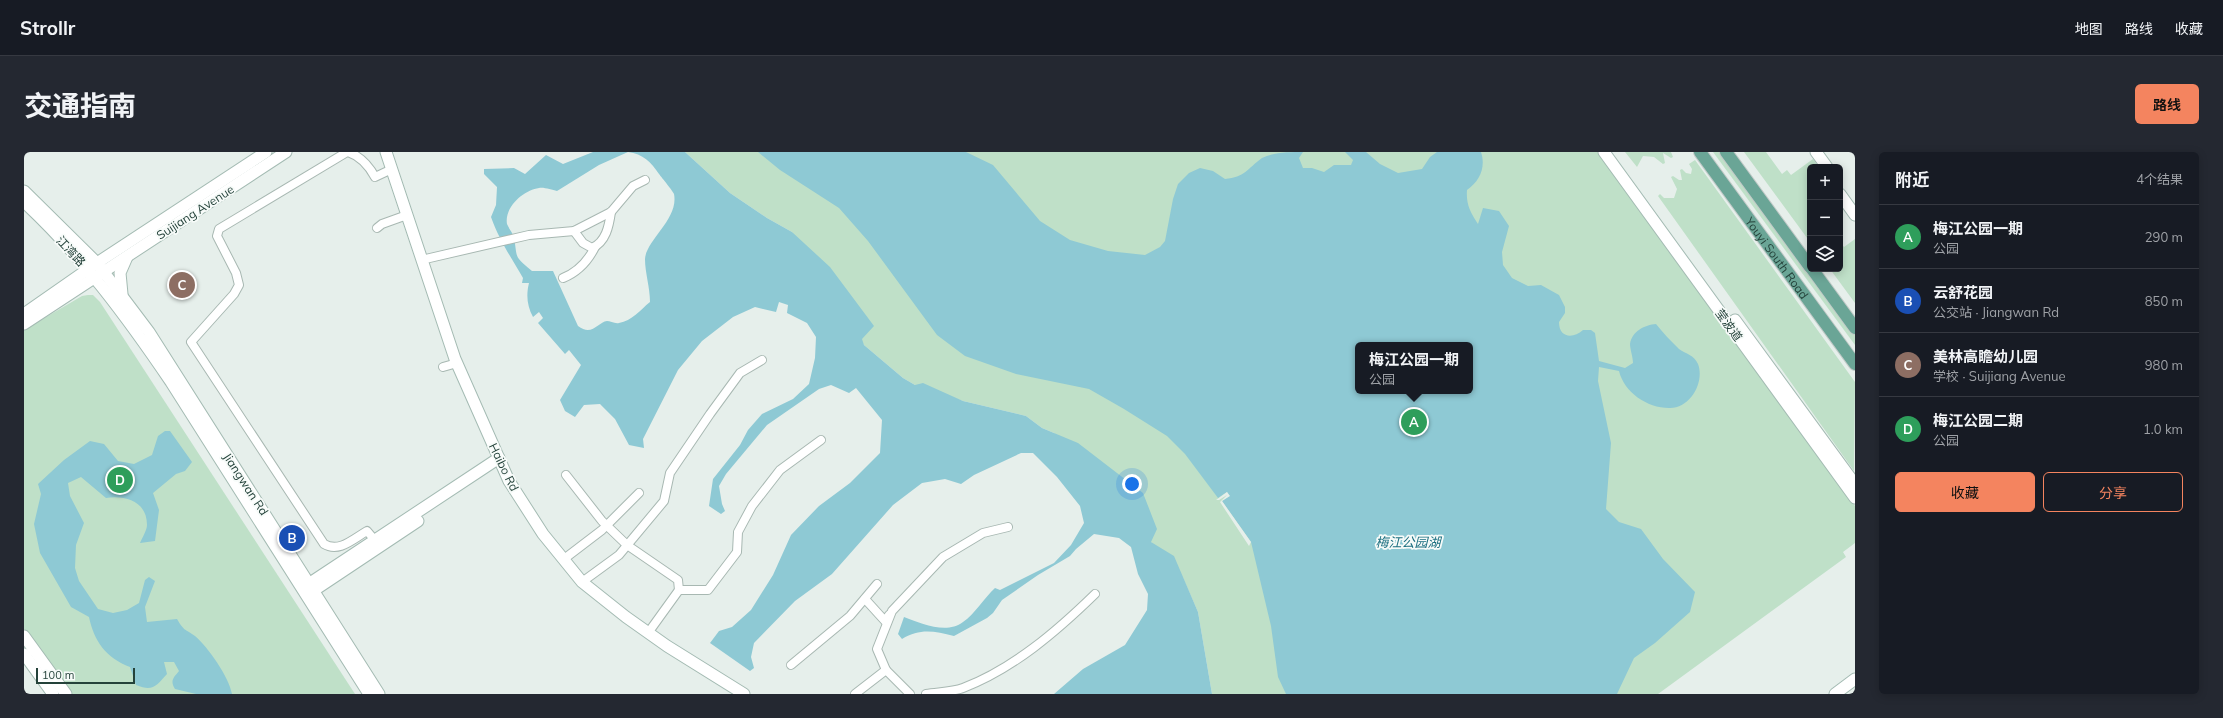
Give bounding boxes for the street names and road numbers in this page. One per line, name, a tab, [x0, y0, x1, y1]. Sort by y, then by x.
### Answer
street label: Suijiang Avenue	[153, 181, 237, 243]
street label: Youyi South Road	[1742, 213, 1812, 302]
street label: 江湾路	[53, 233, 89, 269]
street label: 莹波道	[1712, 306, 1746, 344]
street label: Haibo Rd	[486, 440, 522, 494]
street label: Jiangwan Rd	[220, 450, 272, 518]

